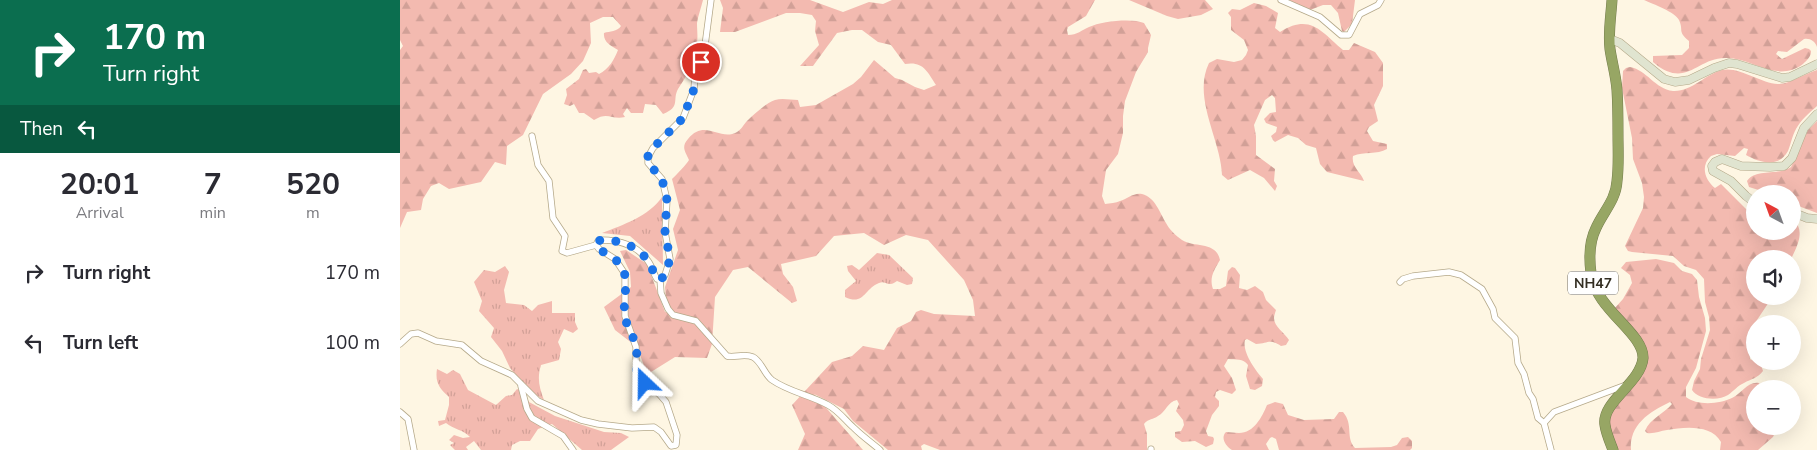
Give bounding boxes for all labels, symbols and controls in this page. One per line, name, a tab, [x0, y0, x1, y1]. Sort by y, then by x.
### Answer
text: 170 m	[103, 14, 206, 61]
icon: right	[20, 20, 85, 85]
pin	[680, 41, 722, 83]
icon: arrive	[687, 48, 715, 76]
text: Turn right	[103, 59, 199, 89]
icon: left	[73, 115, 101, 143]
text: Then	[20, 116, 63, 142]
text: 20:01	[60, 164, 139, 205]
text: 7	[204, 164, 222, 205]
text: 520	[286, 164, 340, 205]
north arrow	[1746, 185, 1801, 240]
map controls	[1746, 185, 1801, 435]
text: Arrival	[76, 202, 124, 224]
text: min	[199, 202, 226, 224]
text: m	[306, 202, 320, 224]
button: sound	[1746, 250, 1801, 305]
icon: right	[20, 259, 48, 287]
text: Turn right	[63, 260, 150, 286]
text: 170 m	[325, 260, 380, 286]
road number: NH47	[1568, 272, 1618, 294]
button: +	[1746, 315, 1801, 370]
icon: left	[20, 329, 48, 357]
text: Turn left	[63, 330, 138, 356]
text: 100 m	[325, 330, 380, 356]
position arrow	[618, 356, 670, 408]
button: −	[1746, 380, 1801, 435]

